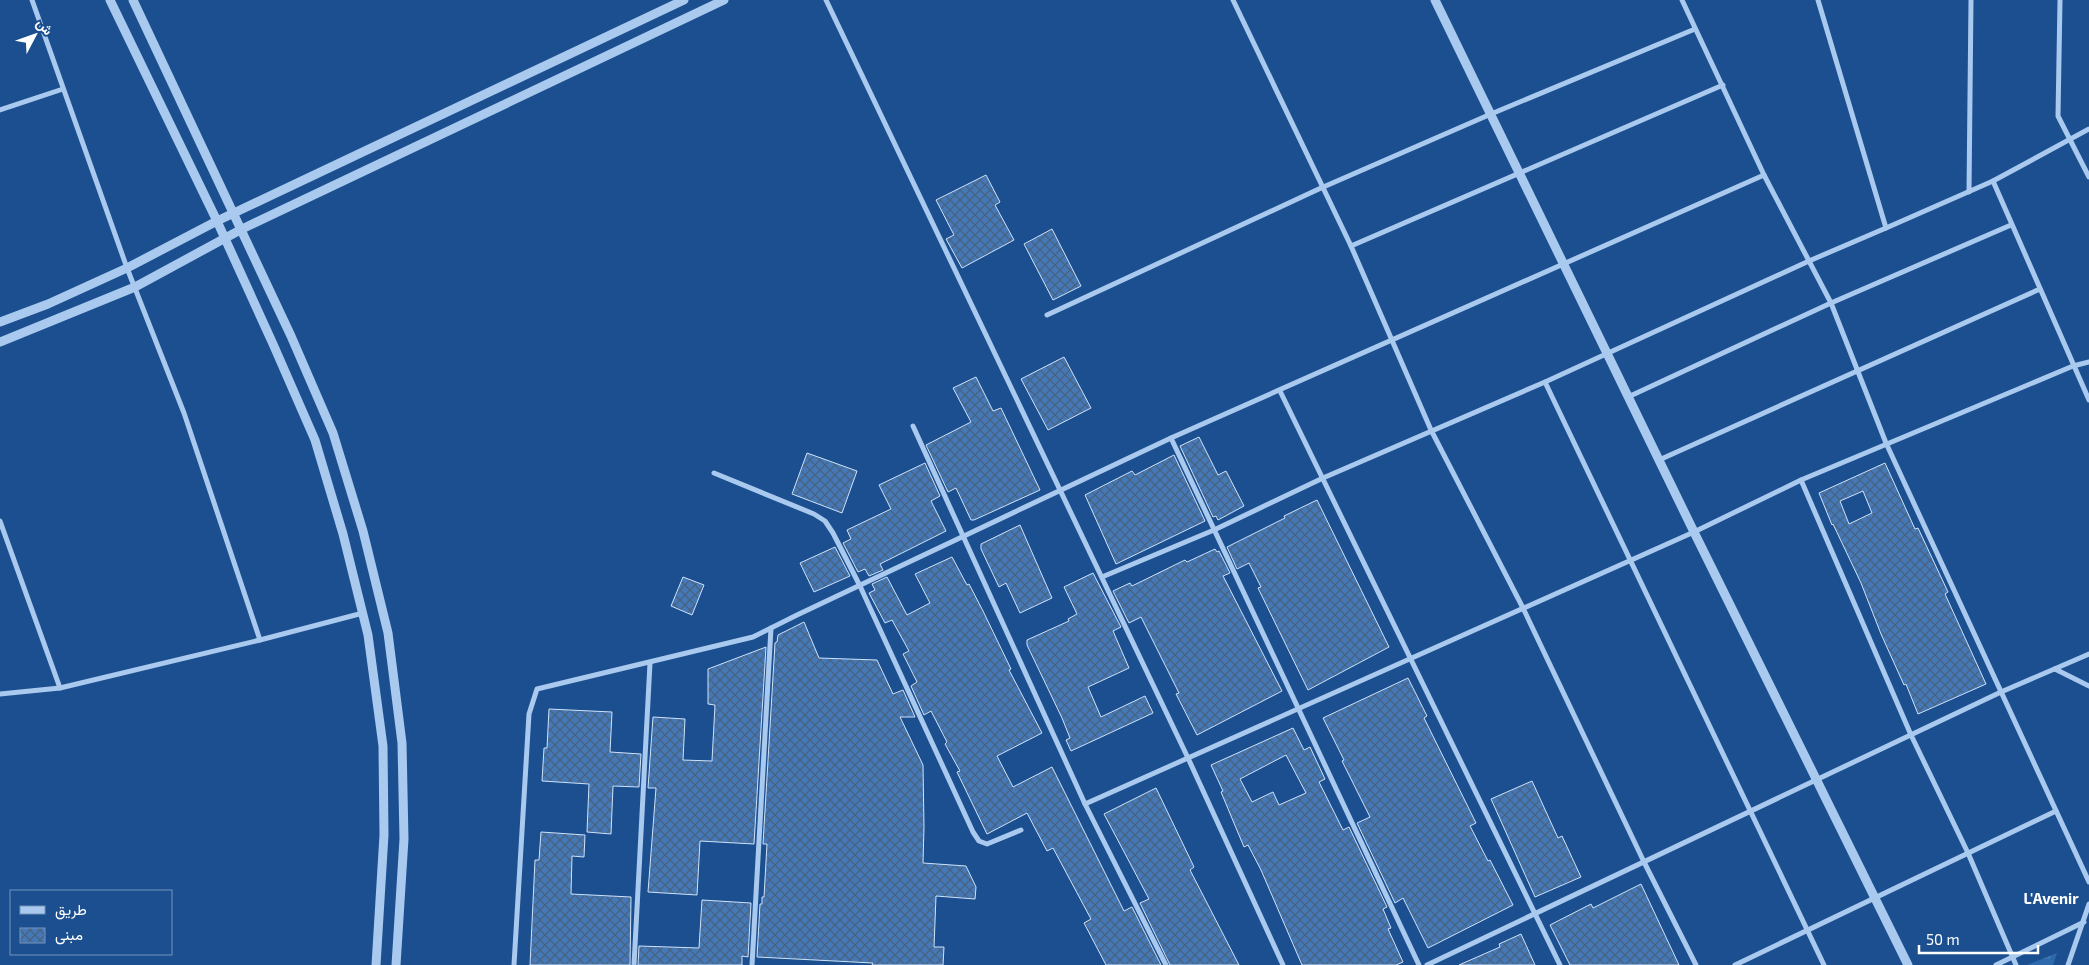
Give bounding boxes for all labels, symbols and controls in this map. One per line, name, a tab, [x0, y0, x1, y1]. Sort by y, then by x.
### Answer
north arrow	[10, 10, 60, 60]
text: ش	[32, 14, 57, 39]
district label: L'Avenir	[2023, 889, 2079, 907]
legend	[10, 890, 172, 955]
text: طريق	[55, 900, 87, 920]
scale bar	[1919, 922, 2038, 954]
text: مبنى	[55, 925, 83, 945]
text: 50 m	[1926, 930, 1960, 948]

